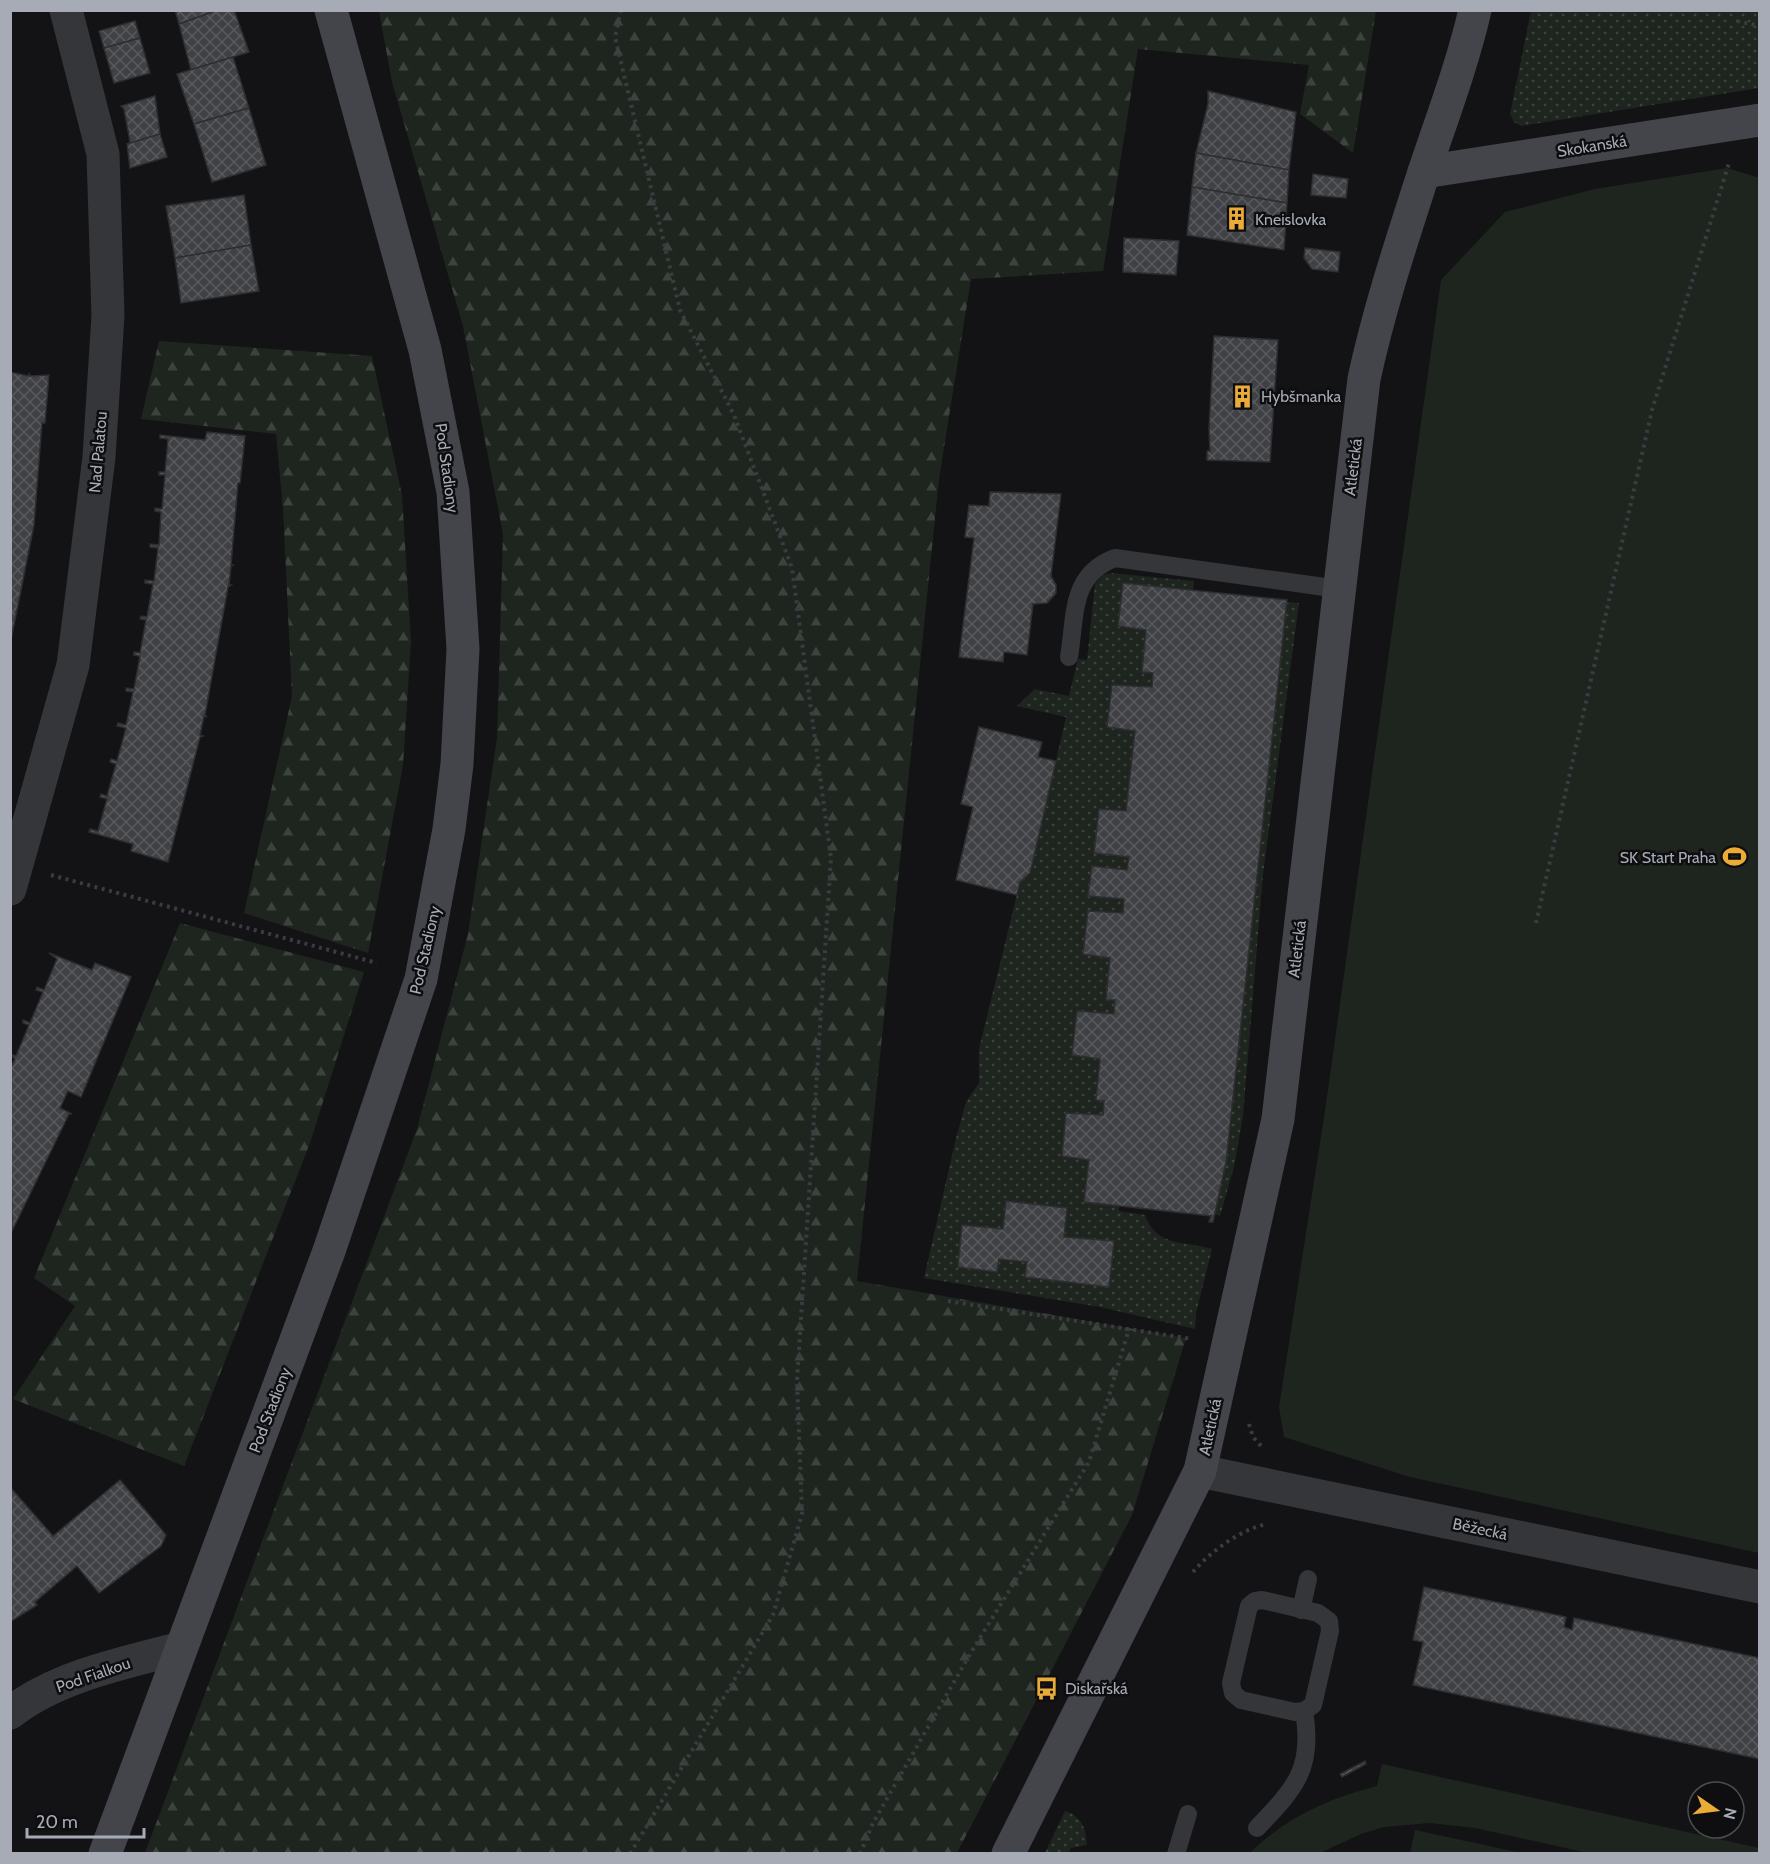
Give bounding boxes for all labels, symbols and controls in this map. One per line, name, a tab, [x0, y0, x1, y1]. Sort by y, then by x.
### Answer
street label: Skokanská	[1556, 131, 1628, 161]
building icon: Kneislovka	[1224, 206, 1250, 232]
place label: Kneislovka	[1255, 210, 1327, 229]
building icon: Hybšmanka	[1230, 383, 1256, 409]
place label: Hybšmanka	[1261, 387, 1341, 406]
street label: Nad Palatou	[85, 410, 111, 494]
street label: Pod Stadiony	[431, 422, 463, 514]
street label: Atletická	[1340, 437, 1366, 497]
sports icon: SK Start Praha	[1721, 844, 1747, 870]
place label: SK Start Praha	[1620, 848, 1716, 867]
street label: Pod Stadiony	[406, 904, 444, 996]
street label: Atletická	[1284, 919, 1310, 979]
street label: Pod Stadiony	[245, 1364, 295, 1456]
street label: Atletická	[1195, 1397, 1225, 1457]
street label: Běžecká	[1451, 1514, 1509, 1544]
street label: Pod Fialkou	[53, 1653, 133, 1697]
bus stop icon: Diskařská	[1034, 1675, 1060, 1701]
place label: Diskařská	[1065, 1679, 1128, 1698]
north arrow	[1686, 1780, 1746, 1840]
scale bar	[27, 1801, 144, 1839]
text: N	[1719, 1806, 1741, 1821]
text: 20 m	[36, 1811, 78, 1833]

